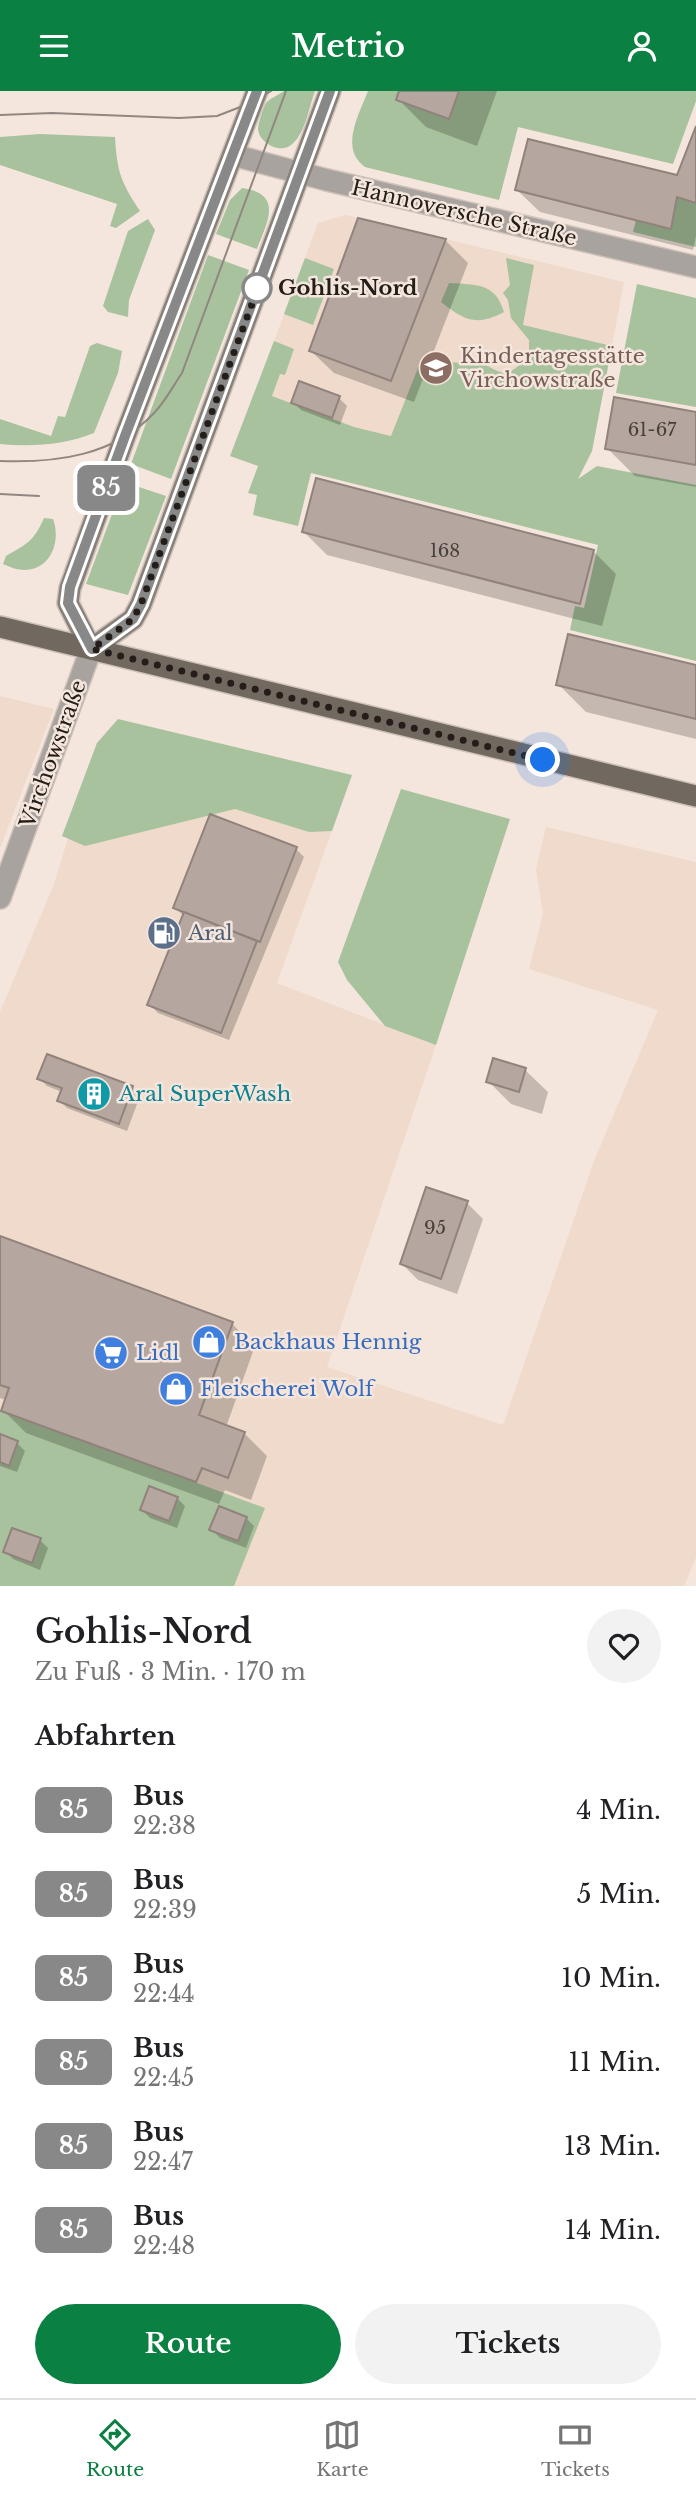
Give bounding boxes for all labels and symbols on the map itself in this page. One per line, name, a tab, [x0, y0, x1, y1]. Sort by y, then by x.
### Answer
street label: Hannoversche Straße	[349, 174, 579, 252]
marker: Gohlis-Nord	[242, 273, 272, 303]
place label: Gohlis-Nord	[278, 275, 418, 301]
place label: Kindertagesstätte Virchowstraße	[459, 343, 645, 393]
school or university icon: Kindertagesstätte Virchowstraße	[417, 349, 455, 387]
house number: 61-67	[628, 419, 677, 441]
line badge: 85	[74, 465, 138, 511]
house number: 168	[430, 540, 460, 562]
street label: Virchowstraße	[14, 677, 92, 832]
your location	[525, 742, 560, 777]
fuel station icon: Aral	[145, 914, 183, 952]
place label: Aral	[187, 920, 233, 946]
building icon: Aral SuperWash	[75, 1075, 113, 1113]
place label: Aral SuperWash	[118, 1081, 291, 1107]
house number: 95	[424, 1217, 446, 1239]
shop icon: Backhaus Hennig	[190, 1323, 228, 1361]
place label: Backhaus Hennig	[234, 1329, 422, 1355]
supermarket icon: Lidl	[92, 1334, 130, 1372]
place label: Lidl	[136, 1340, 180, 1366]
shop icon: Fleischerei Wolf	[157, 1370, 195, 1408]
place label: Fleischerei Wolf	[200, 1376, 376, 1402]

